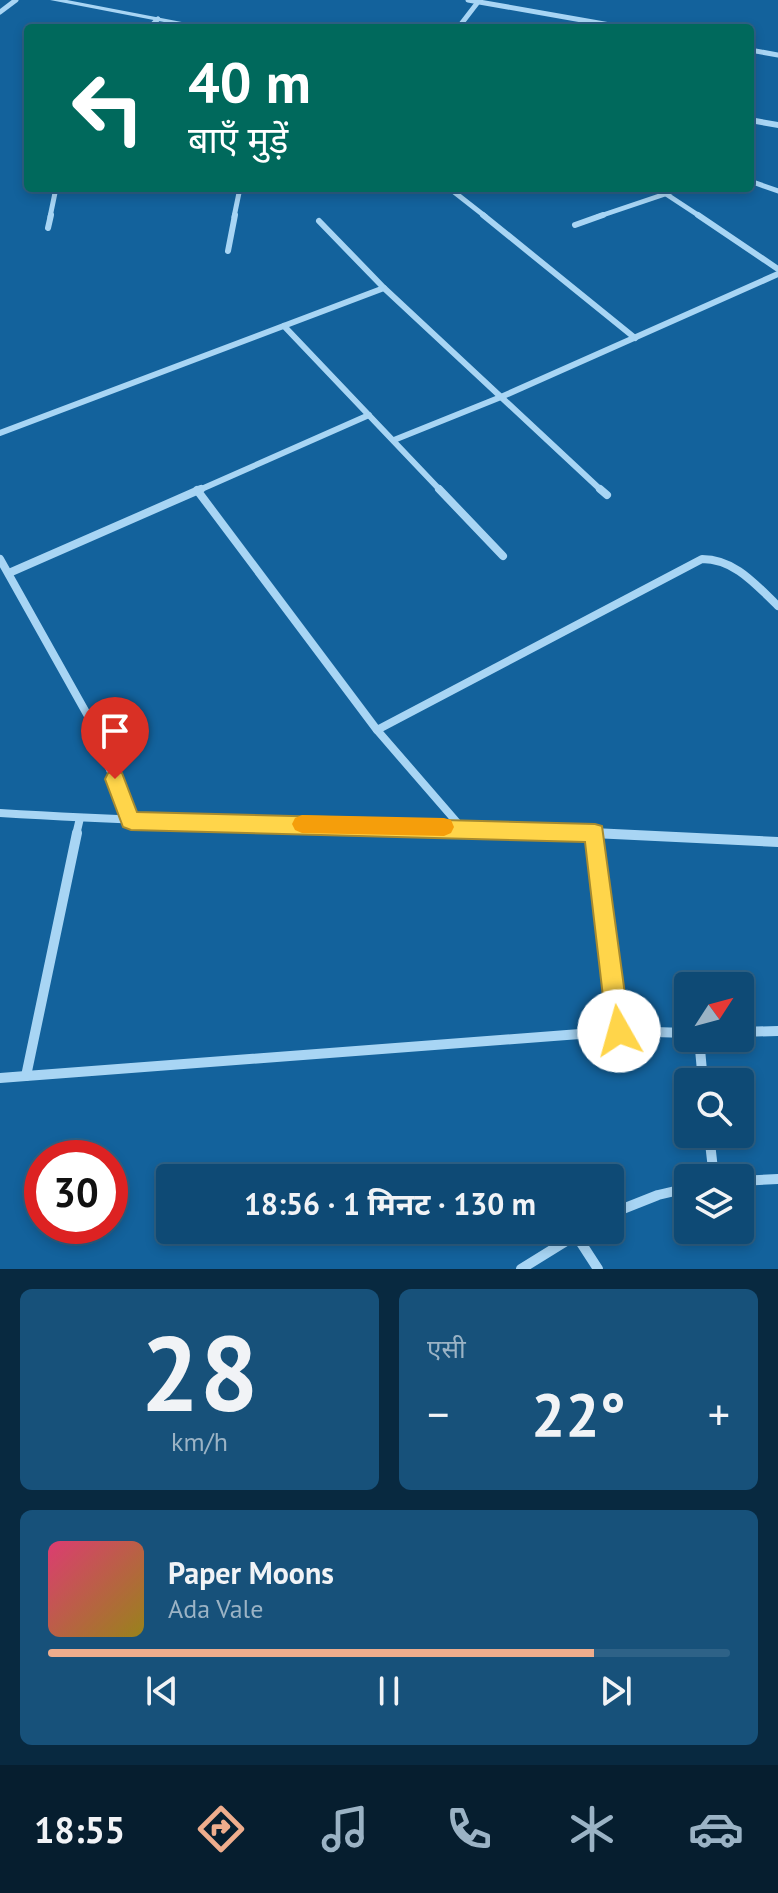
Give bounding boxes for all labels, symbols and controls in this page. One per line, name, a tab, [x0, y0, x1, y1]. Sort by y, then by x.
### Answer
text: 40 m	[188, 46, 311, 118]
icon: left	[56, 56, 160, 160]
text: बाएँ मुड़ें	[188, 116, 288, 163]
pin	[81, 697, 149, 779]
icon: arrive	[93, 709, 137, 753]
north arrow	[674, 972, 754, 1052]
map controls	[674, 972, 754, 1244]
position arrow	[577, 989, 661, 1073]
button: search	[674, 1068, 754, 1148]
speed limit sign: 30	[24, 1140, 128, 1244]
button: layers	[674, 1164, 754, 1244]
text: 18:56 · 1 मिनट · 130 m	[244, 1184, 536, 1223]
text: 28	[141, 1305, 258, 1440]
text: एसी	[427, 1332, 466, 1365]
text: 22°	[531, 1375, 626, 1453]
text: −	[427, 1385, 449, 1442]
text: +	[708, 1385, 730, 1442]
text: km/h	[171, 1425, 228, 1458]
text: Paper Moons	[168, 1553, 334, 1592]
text: Ada Vale	[168, 1592, 263, 1625]
icon: previous	[140, 1669, 184, 1713]
icon: pause	[367, 1669, 411, 1713]
icon: next	[594, 1669, 638, 1713]
icon: directions	[193, 1801, 249, 1857]
icon: music	[317, 1801, 373, 1857]
icon: phone	[441, 1801, 497, 1857]
icon: climate	[564, 1801, 620, 1857]
icon: car	[688, 1801, 744, 1857]
text: 18:55	[34, 1806, 125, 1853]

